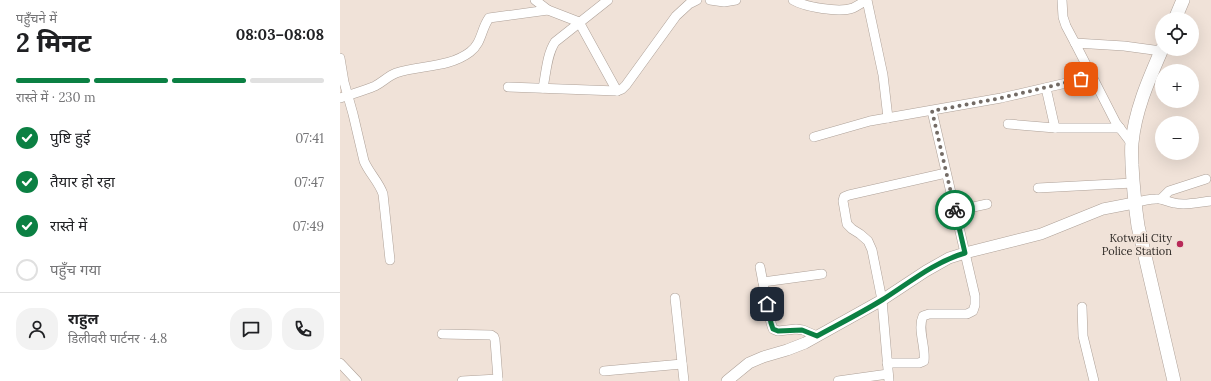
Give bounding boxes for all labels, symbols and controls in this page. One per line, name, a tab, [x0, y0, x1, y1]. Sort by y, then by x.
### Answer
text: पहुँचने में	[16, 10, 57, 27]
map controls	[1155, 12, 1199, 160]
button: locate	[1155, 12, 1199, 56]
text: 08:03–08:08	[236, 25, 324, 44]
text: 2 मिनट	[16, 26, 91, 59]
pin	[1064, 62, 1098, 96]
button: +	[1155, 64, 1199, 108]
icon: bag	[1070, 68, 1092, 90]
text: रास्ते में · 230 m	[16, 89, 96, 106]
button: −	[1155, 116, 1199, 160]
icon: check	[16, 127, 38, 149]
text: पुष्टि हुई	[50, 128, 90, 147]
text: 07:41	[295, 130, 324, 147]
icon: check	[16, 171, 38, 193]
text: तैयार हो रहा	[50, 172, 115, 191]
text: 07:47	[294, 174, 324, 191]
courier	[935, 190, 975, 230]
icon: bike	[944, 199, 966, 221]
icon: check	[16, 215, 38, 237]
text: रास्ते में	[50, 216, 87, 235]
text: 07:49	[292, 218, 324, 235]
place label: Kotwali City Police Station	[1102, 231, 1172, 258]
marker: Kotwali City Police Station	[1175, 239, 1185, 249]
text: पहुँच गया	[50, 260, 101, 279]
pin	[750, 287, 784, 321]
icon: home	[756, 293, 778, 315]
button: person	[16, 308, 58, 350]
button: chat	[230, 308, 272, 350]
button: phone	[282, 308, 324, 350]
text: राहुल	[68, 309, 99, 328]
text: डिलीवरी पार्टनर · 4.8	[68, 330, 167, 347]

